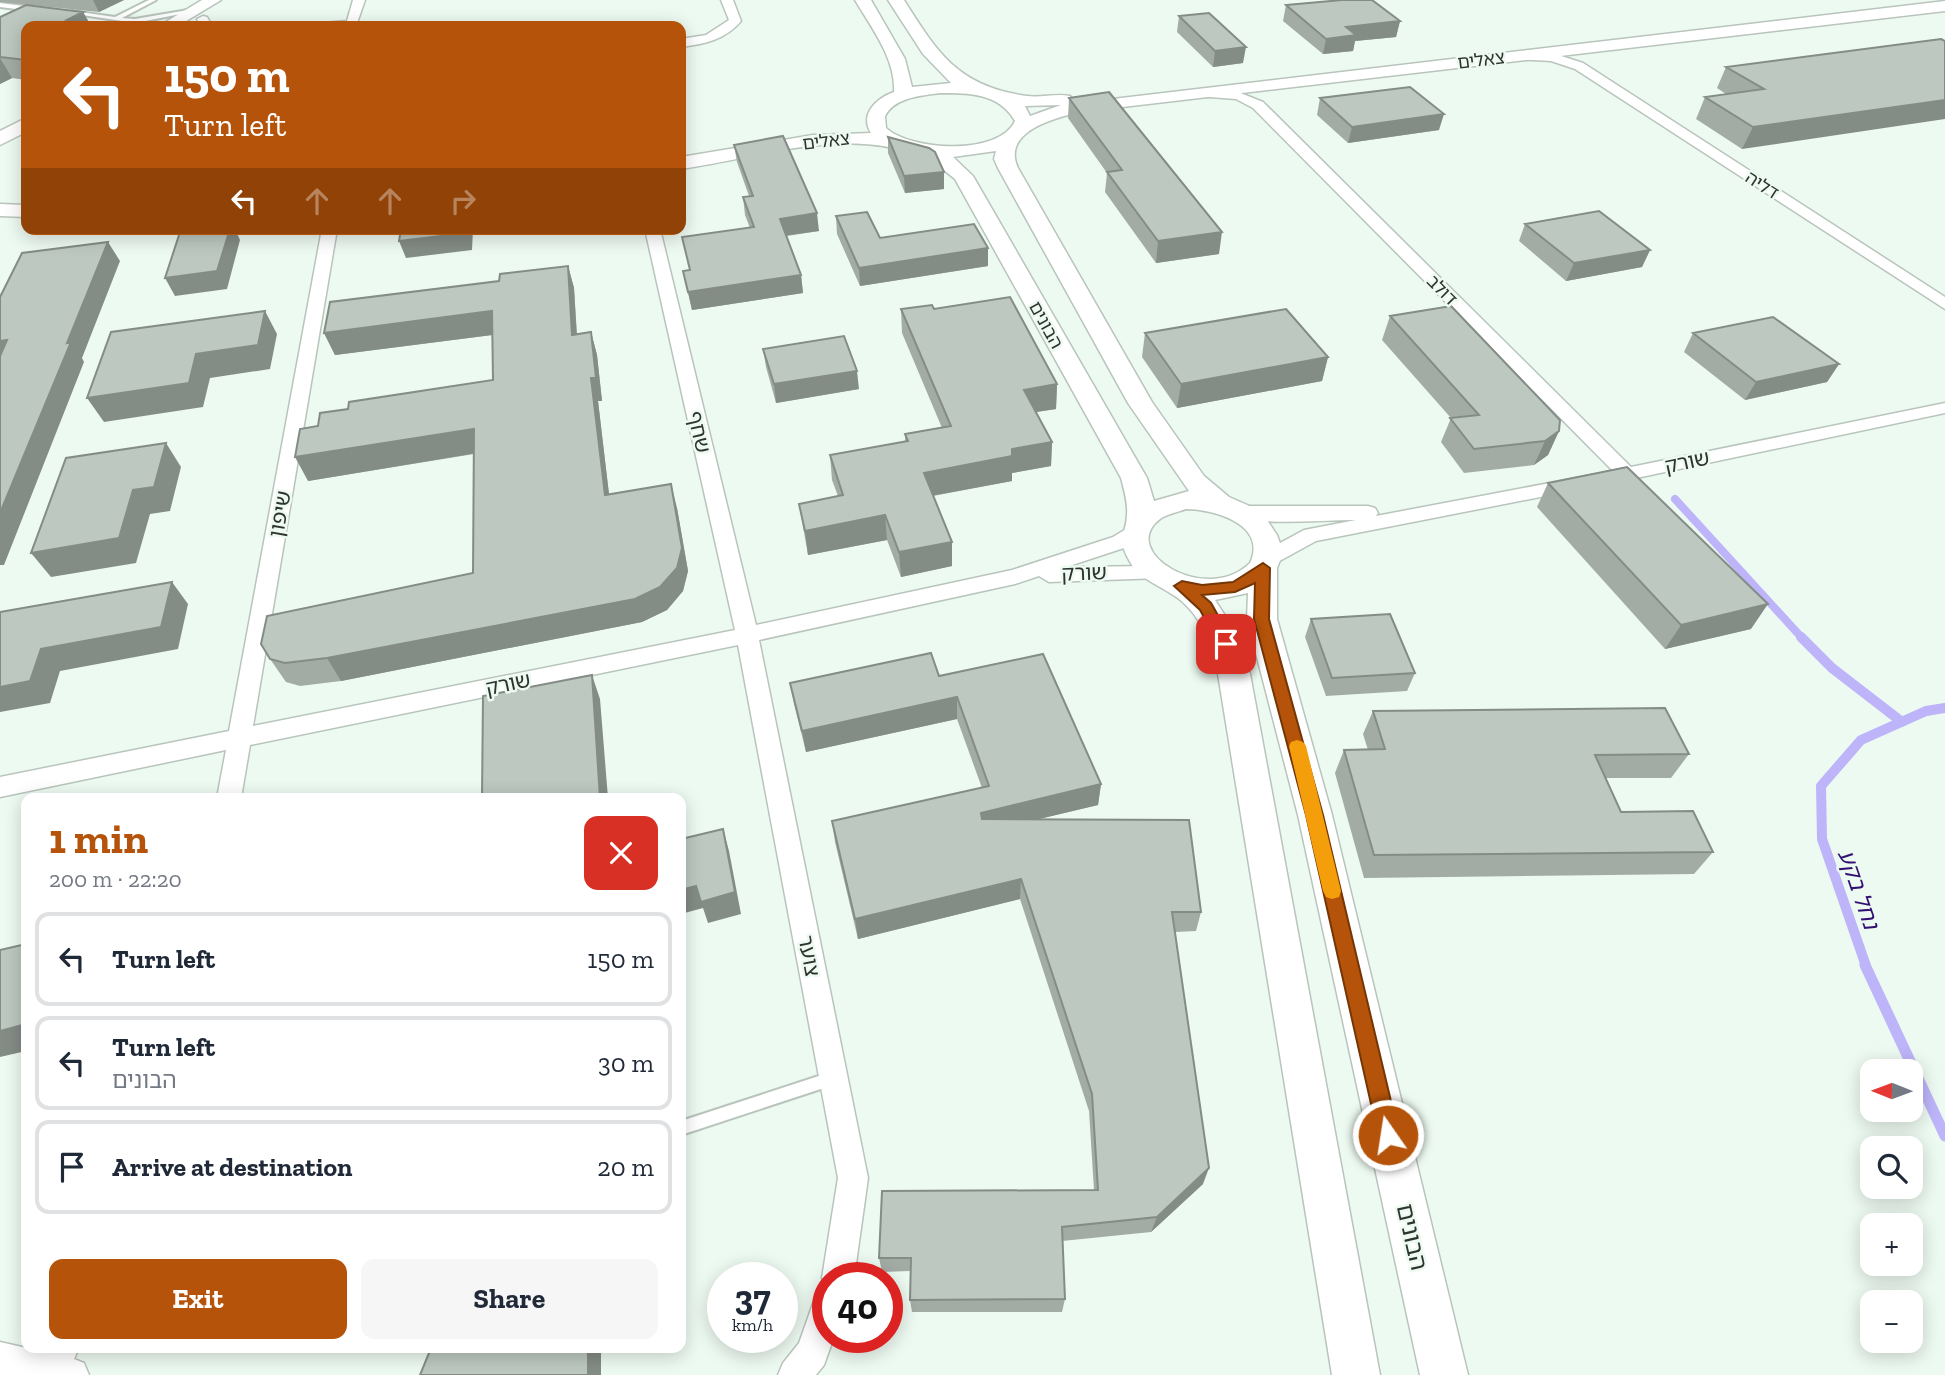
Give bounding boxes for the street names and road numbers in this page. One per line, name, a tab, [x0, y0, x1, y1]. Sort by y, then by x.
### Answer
street label: צאלים	[1456, 46, 1506, 74]
street label: צאלים	[801, 127, 851, 155]
street label: דליה	[1741, 166, 1783, 204]
street label: דולב	[1422, 270, 1462, 310]
street label: הבונים	[1024, 298, 1068, 352]
street label: שחף	[683, 408, 716, 455]
street label: שורק	[1662, 445, 1712, 478]
street label: שיפון	[263, 489, 296, 539]
street label: שורק	[1061, 559, 1107, 586]
street label: שורק	[483, 667, 533, 700]
street label: צוער	[793, 933, 826, 979]
street label: הבונים	[1391, 1201, 1434, 1273]

